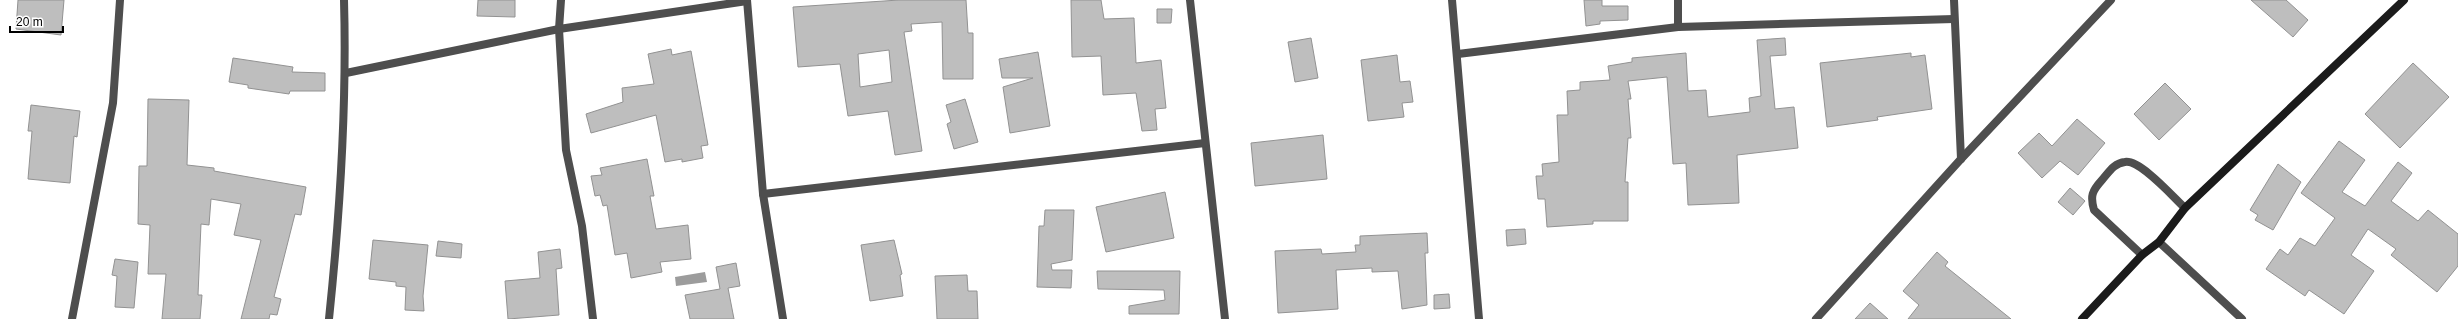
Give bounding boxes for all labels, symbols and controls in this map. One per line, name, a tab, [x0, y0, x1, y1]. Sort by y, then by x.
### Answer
scale bar	[10, 8, 63, 34]
text: 20 m	[16, 15, 43, 29]

